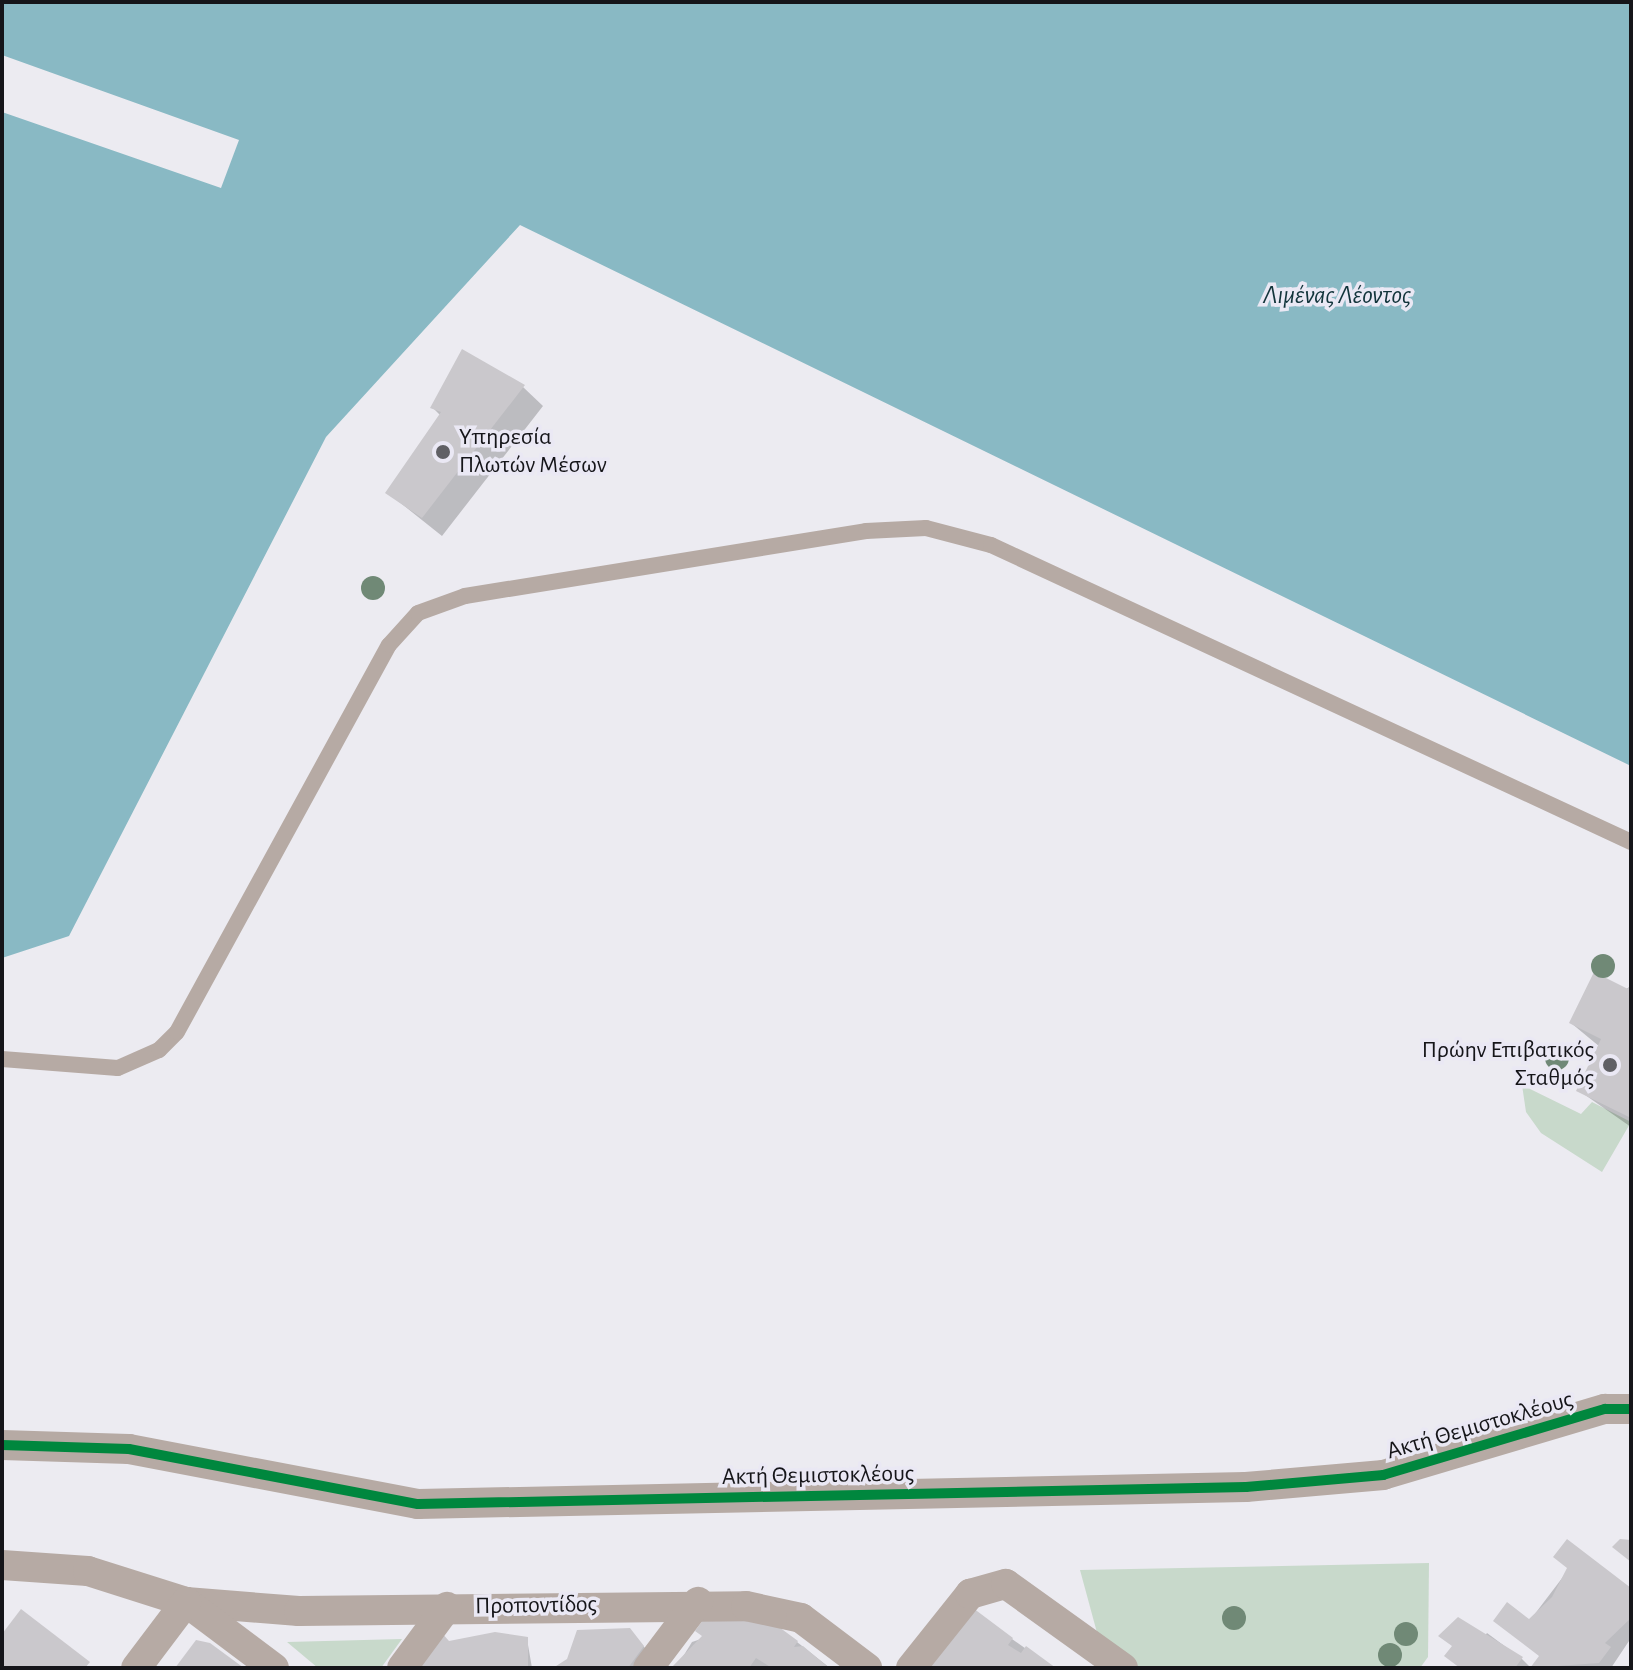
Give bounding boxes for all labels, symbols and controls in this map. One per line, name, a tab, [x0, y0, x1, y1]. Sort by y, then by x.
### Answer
water label: Λιμένας Λέοντος	[1263, 280, 1411, 312]
place label: Υπηρεσία Πλωτών Μέσων	[459, 424, 607, 480]
marker: Υπηρεσία Πλωτών Μέσων	[434, 443, 452, 461]
place label: Πρώην Επιβατικός Σταθμός	[1422, 1037, 1594, 1093]
marker: Πρώην Επιβατικός Σταθμός	[1601, 1056, 1619, 1074]
street label: Ακτή Θεμιστοκλέους	[1384, 1386, 1576, 1466]
street label: Ακτή Θεμιστοκλέους	[722, 1460, 914, 1492]
street label: Προποντίδος	[475, 1591, 597, 1621]

